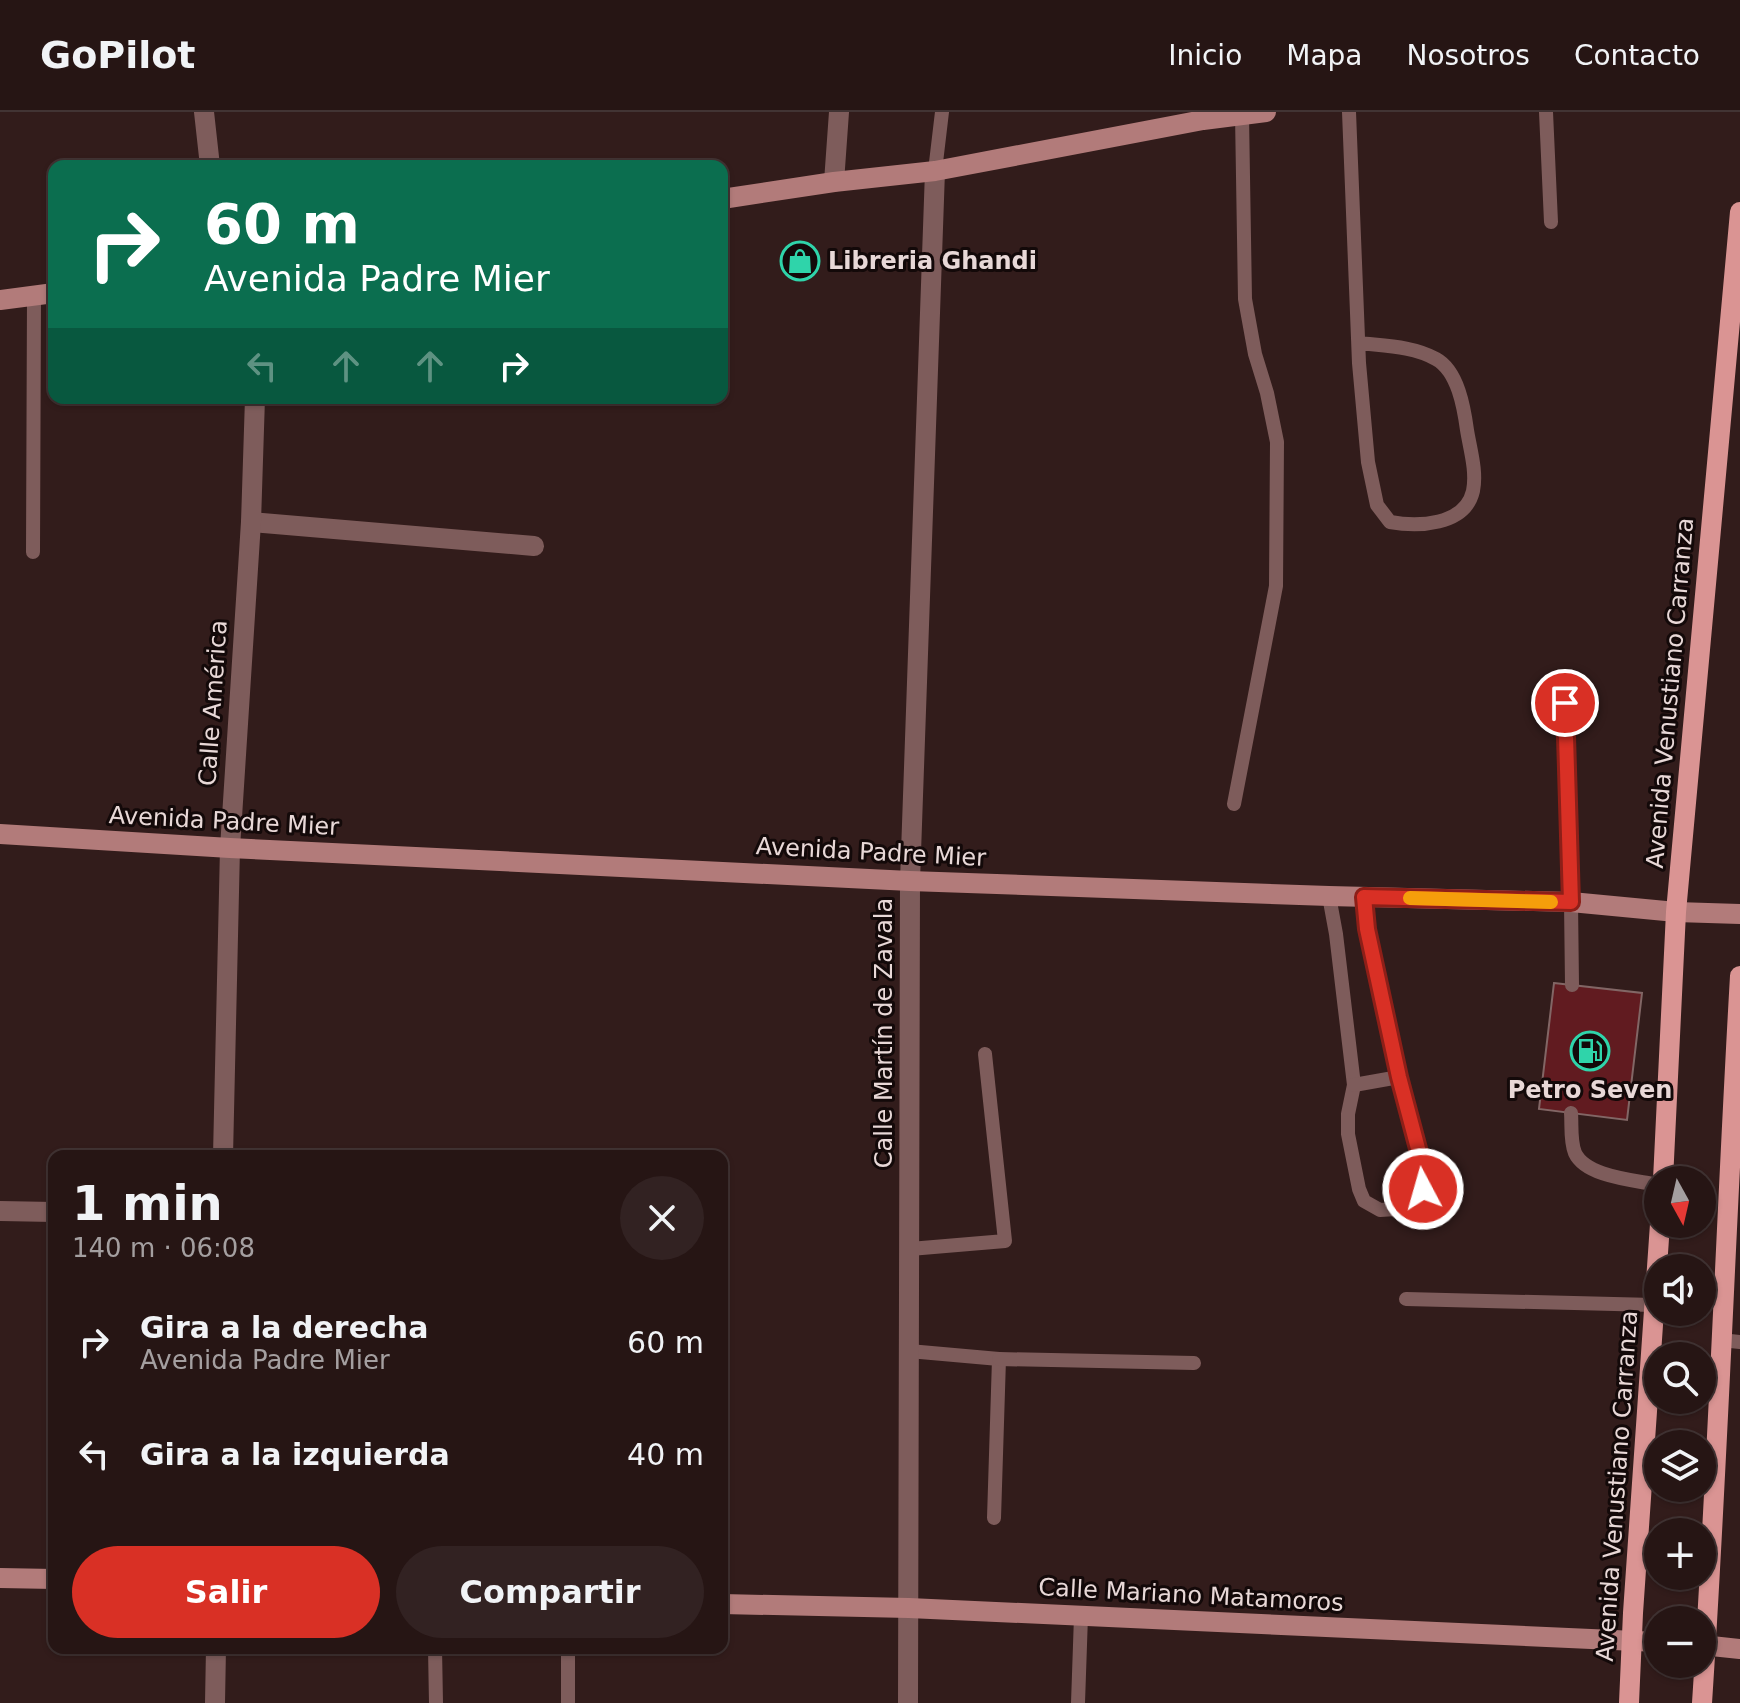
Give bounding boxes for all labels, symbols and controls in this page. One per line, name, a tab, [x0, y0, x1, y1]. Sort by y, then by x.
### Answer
text: GoPilot	[40, 33, 195, 77]
text: Inicio	[1168, 39, 1242, 72]
text: Mapa	[1286, 39, 1363, 72]
text: Nosotros	[1407, 39, 1530, 72]
text: Contacto	[1574, 39, 1700, 72]
text: 60 m	[204, 191, 360, 256]
icon: right	[72, 192, 176, 296]
shop icon: Libreria Ghandi	[779, 240, 821, 282]
place label: Libreria Ghandi	[828, 247, 1037, 275]
text: Avenida Padre Mier	[204, 258, 550, 299]
icon: left	[240, 344, 284, 388]
icon: ahead	[324, 344, 368, 388]
icon: ahead	[408, 344, 452, 388]
icon: right	[492, 344, 536, 388]
street label: Avenida Venustiano Carranza	[1641, 516, 1699, 870]
street label: Calle América	[193, 619, 233, 787]
pin	[1531, 669, 1599, 737]
icon: arrive	[1543, 681, 1587, 725]
street label: Avenida Padre Mier	[108, 801, 340, 841]
street label: Avenida Padre Mier	[755, 832, 987, 872]
street label: Calle Martín de Zavala	[870, 898, 898, 1168]
fuel station icon: Petro Seven	[1569, 1030, 1611, 1072]
place label: Petro Seven	[1508, 1076, 1672, 1104]
position arrow	[1381, 1147, 1465, 1231]
north arrow	[1644, 1166, 1716, 1238]
map controls	[1644, 1166, 1716, 1678]
text: 1 min	[72, 1175, 223, 1231]
button: close	[620, 1176, 704, 1260]
text: 140 m · 06:08	[72, 1233, 255, 1263]
button: sound	[1644, 1254, 1716, 1326]
street label: Avenida Venustiano Carranza	[1591, 1309, 1643, 1663]
text: Gira a la derecha	[140, 1310, 428, 1345]
icon: right	[72, 1320, 116, 1364]
text: 60 m	[627, 1325, 704, 1360]
button: search	[1644, 1342, 1716, 1414]
text: Avenida Padre Mier	[140, 1345, 390, 1375]
button: layers	[1644, 1430, 1716, 1502]
icon: left	[72, 1432, 116, 1476]
text: Gira a la izquierda	[140, 1437, 450, 1472]
text: 40 m	[627, 1437, 704, 1472]
button: +	[1644, 1518, 1716, 1590]
button: Salir	[72, 1546, 380, 1638]
button: Compartir	[396, 1546, 704, 1638]
street label: Calle Mariano Matamoros	[1038, 1573, 1344, 1617]
button: −	[1644, 1606, 1716, 1678]

